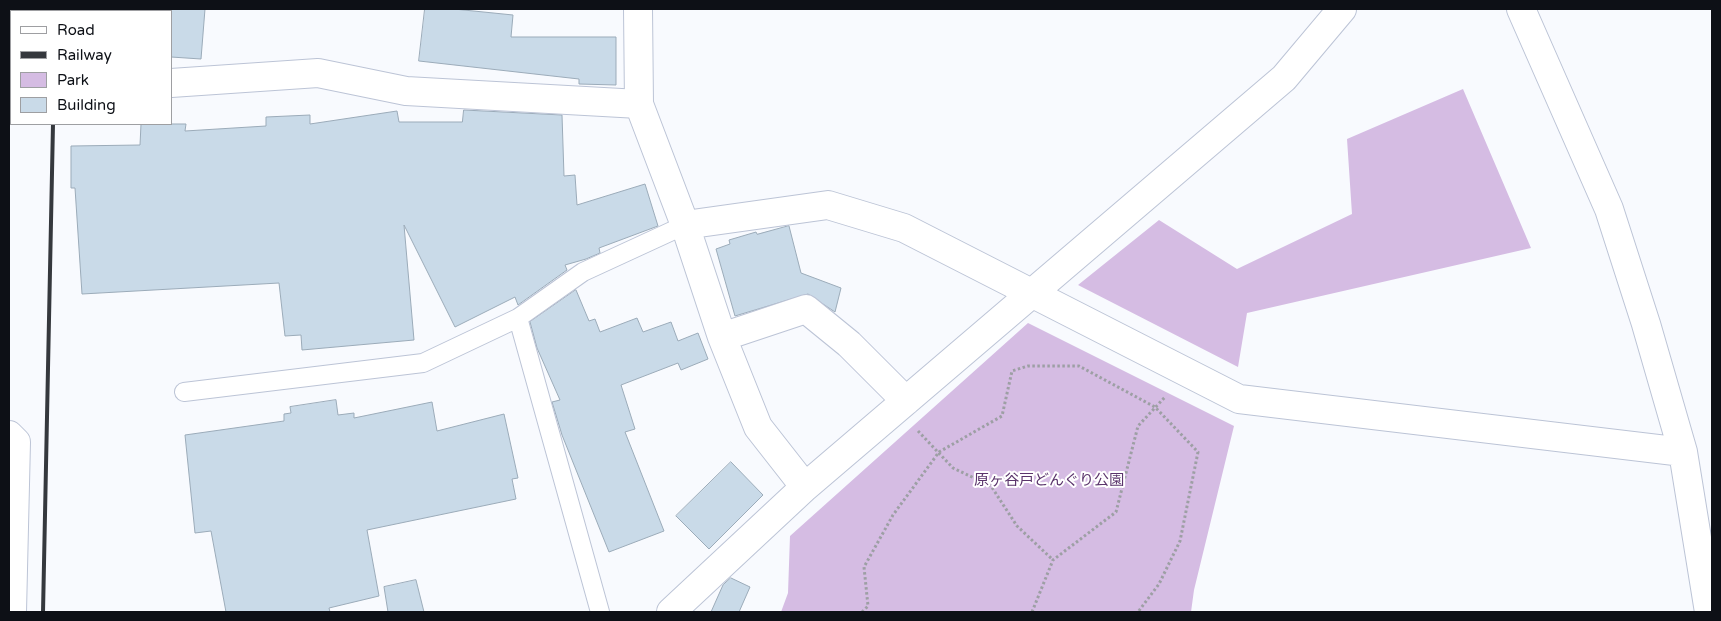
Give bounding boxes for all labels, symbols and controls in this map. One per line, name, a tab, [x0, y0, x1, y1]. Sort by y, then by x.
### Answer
legend	[10, 10, 172, 125]
text: Road	[57, 21, 95, 39]
text: Railway	[57, 46, 112, 64]
text: Park	[57, 71, 89, 89]
text: Building	[57, 96, 116, 114]
park label: 原ヶ谷戸どんぐり公園	[974, 472, 1124, 490]

